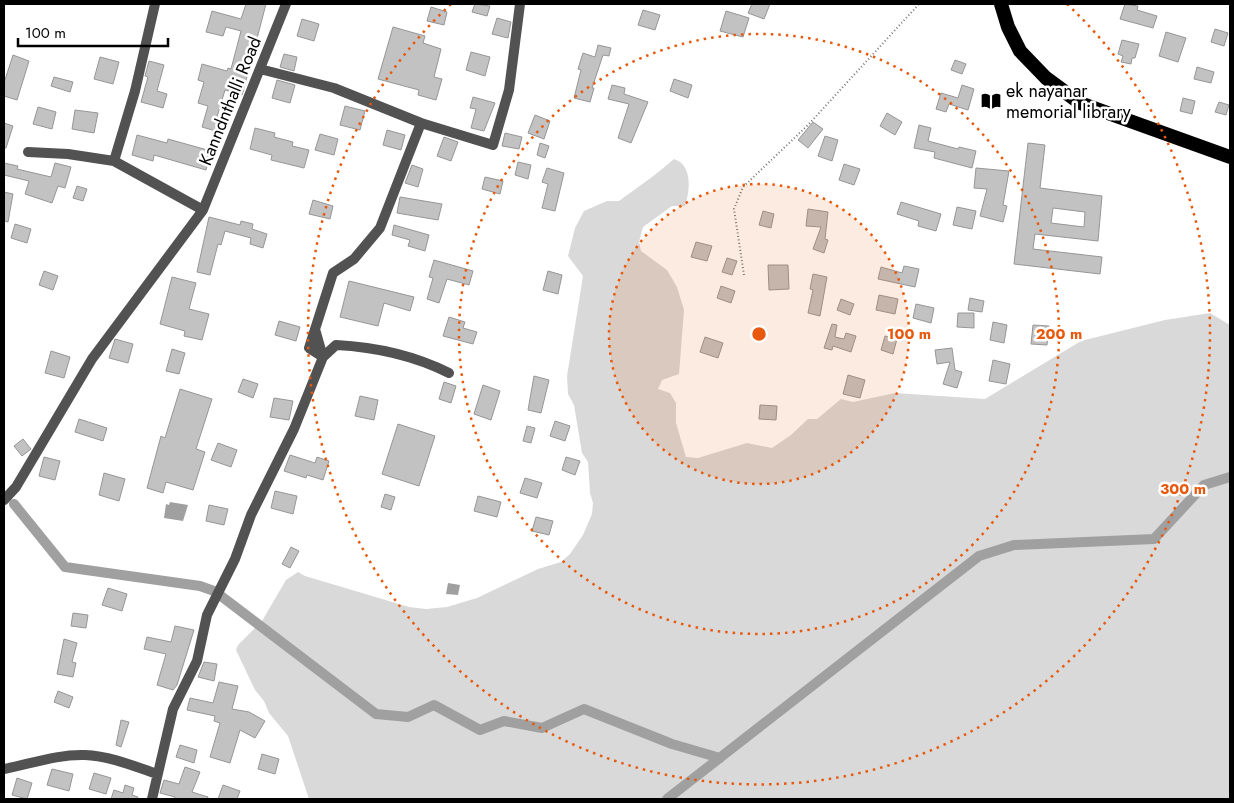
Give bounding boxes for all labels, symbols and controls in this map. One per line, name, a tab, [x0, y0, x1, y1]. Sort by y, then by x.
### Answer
scale bar	[18, 15, 168, 47]
text: 100 m	[25, 22, 66, 44]
street label: Kanndnthalli Road	[192, 33, 268, 169]
place label: ek nayanar memorial library	[1006, 78, 1131, 125]
library icon: ek nayanar memorial library	[980, 90, 1002, 112]
text: 100 m	[887, 323, 931, 345]
text: 200 m	[1036, 323, 1082, 345]
centre of rings	[750, 325, 768, 343]
text: 300 m	[1160, 478, 1206, 500]

